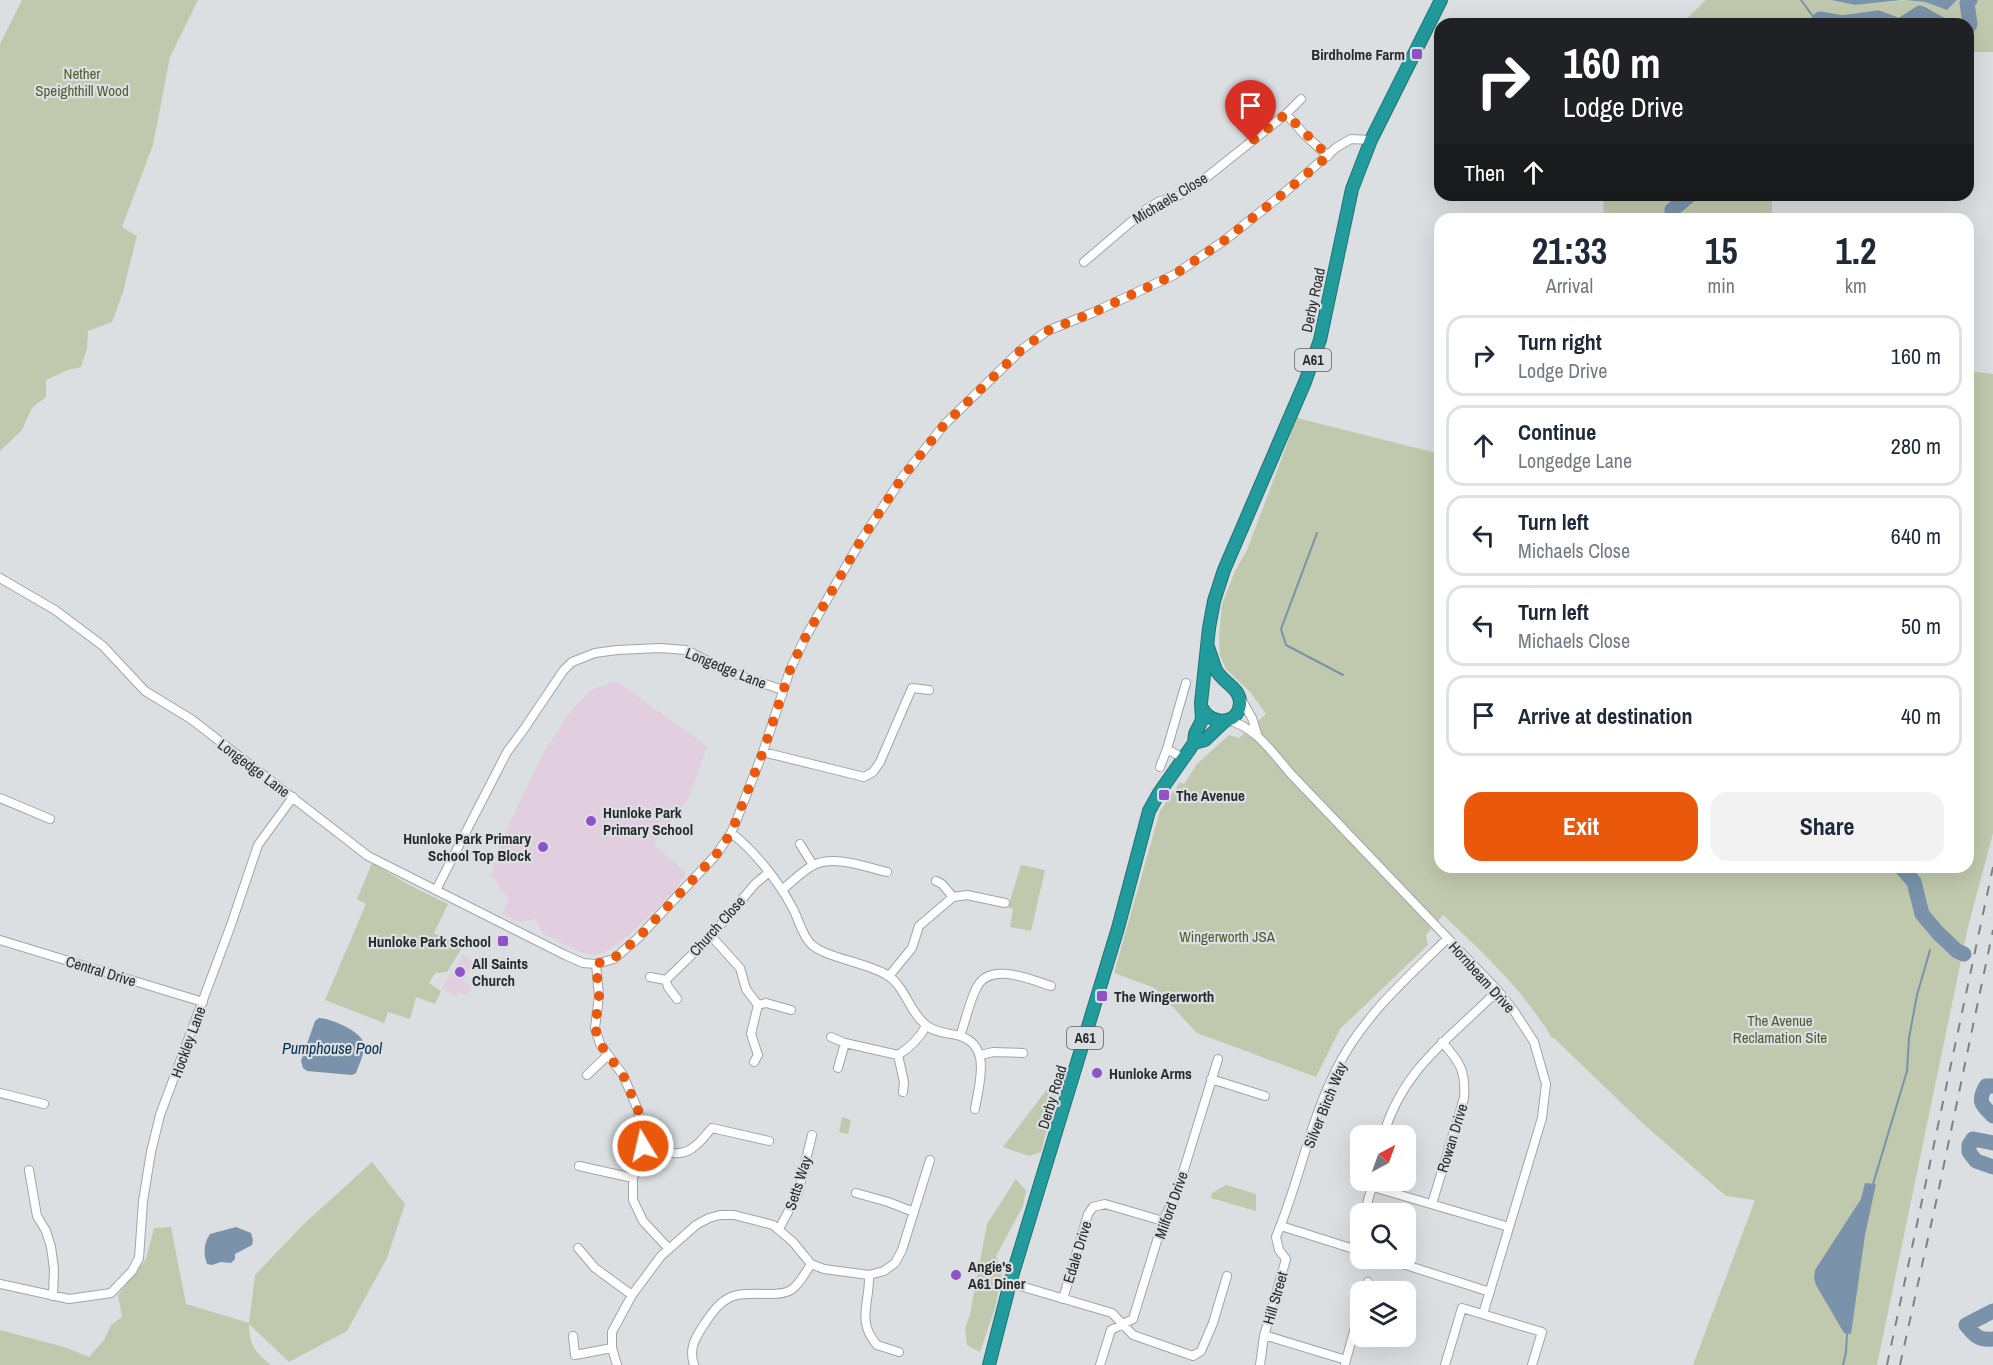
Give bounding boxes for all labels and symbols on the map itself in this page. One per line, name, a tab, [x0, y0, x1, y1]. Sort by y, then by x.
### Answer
place label: Birdholme Farm	[1311, 44, 1405, 65]
marker: Birdholme Farm	[1410, 47, 1424, 61]
park label: Nether Speighthill Wood	[35, 63, 129, 101]
pin	[1225, 80, 1276, 142]
street label: Michaels Close	[1129, 167, 1212, 229]
street label: Derby Road	[1296, 266, 1330, 334]
road number: A61	[1295, 349, 1331, 371]
street label: Longedge Lane	[682, 642, 770, 694]
street label: Longedge Lane	[214, 734, 295, 802]
place label: The Avenue	[1176, 785, 1245, 806]
marker: The Avenue	[1157, 788, 1171, 802]
place label: Hunloke Park Primary School	[603, 802, 693, 840]
marker: Hunloke Park Primary School	[584, 814, 598, 828]
place label: Hunloke Park Primary School Top Block	[403, 828, 531, 866]
marker: Hunloke Park Primary School Top Block	[536, 840, 550, 854]
street label: Church Close	[684, 891, 750, 961]
park label: Wingerworth JSA	[1179, 926, 1276, 947]
place label: Hunloke Park School	[368, 931, 491, 952]
marker: Hunloke Park School	[496, 934, 510, 948]
street label: Hornbeam Drive	[1444, 936, 1520, 1018]
street label: Central Drive	[63, 950, 139, 992]
place label: All Saints Church	[472, 953, 528, 991]
marker: All Saints Church	[453, 965, 467, 979]
place label: The Wingerworth	[1114, 986, 1214, 1007]
marker: The Wingerworth	[1095, 989, 1109, 1003]
street label: Hockley Lane	[165, 1003, 211, 1081]
park label: The Avenue Reclamation Site	[1733, 1010, 1827, 1048]
road number: A61	[1067, 1027, 1103, 1049]
water label: Pumphouse Pool	[282, 1037, 383, 1059]
street label: Silver Birch Way	[1298, 1058, 1352, 1151]
street label: Derby Road	[1032, 1063, 1072, 1131]
place label: Hunloke Arms	[1109, 1063, 1192, 1084]
marker: Hunloke Arms	[1090, 1066, 1104, 1080]
street label: Rowan Drive	[1432, 1101, 1472, 1175]
position arrow	[611, 1114, 675, 1178]
north arrow	[1350, 1125, 1416, 1191]
street label: Setts Way	[779, 1153, 817, 1213]
street label: Milford Drive	[1149, 1168, 1193, 1242]
street label: Edale Drive	[1058, 1218, 1096, 1286]
place label: Angie's A61 Diner	[968, 1256, 1026, 1294]
marker: Angie's A61 Diner	[949, 1268, 963, 1282]
street label: Hill Street	[1257, 1269, 1293, 1327]

